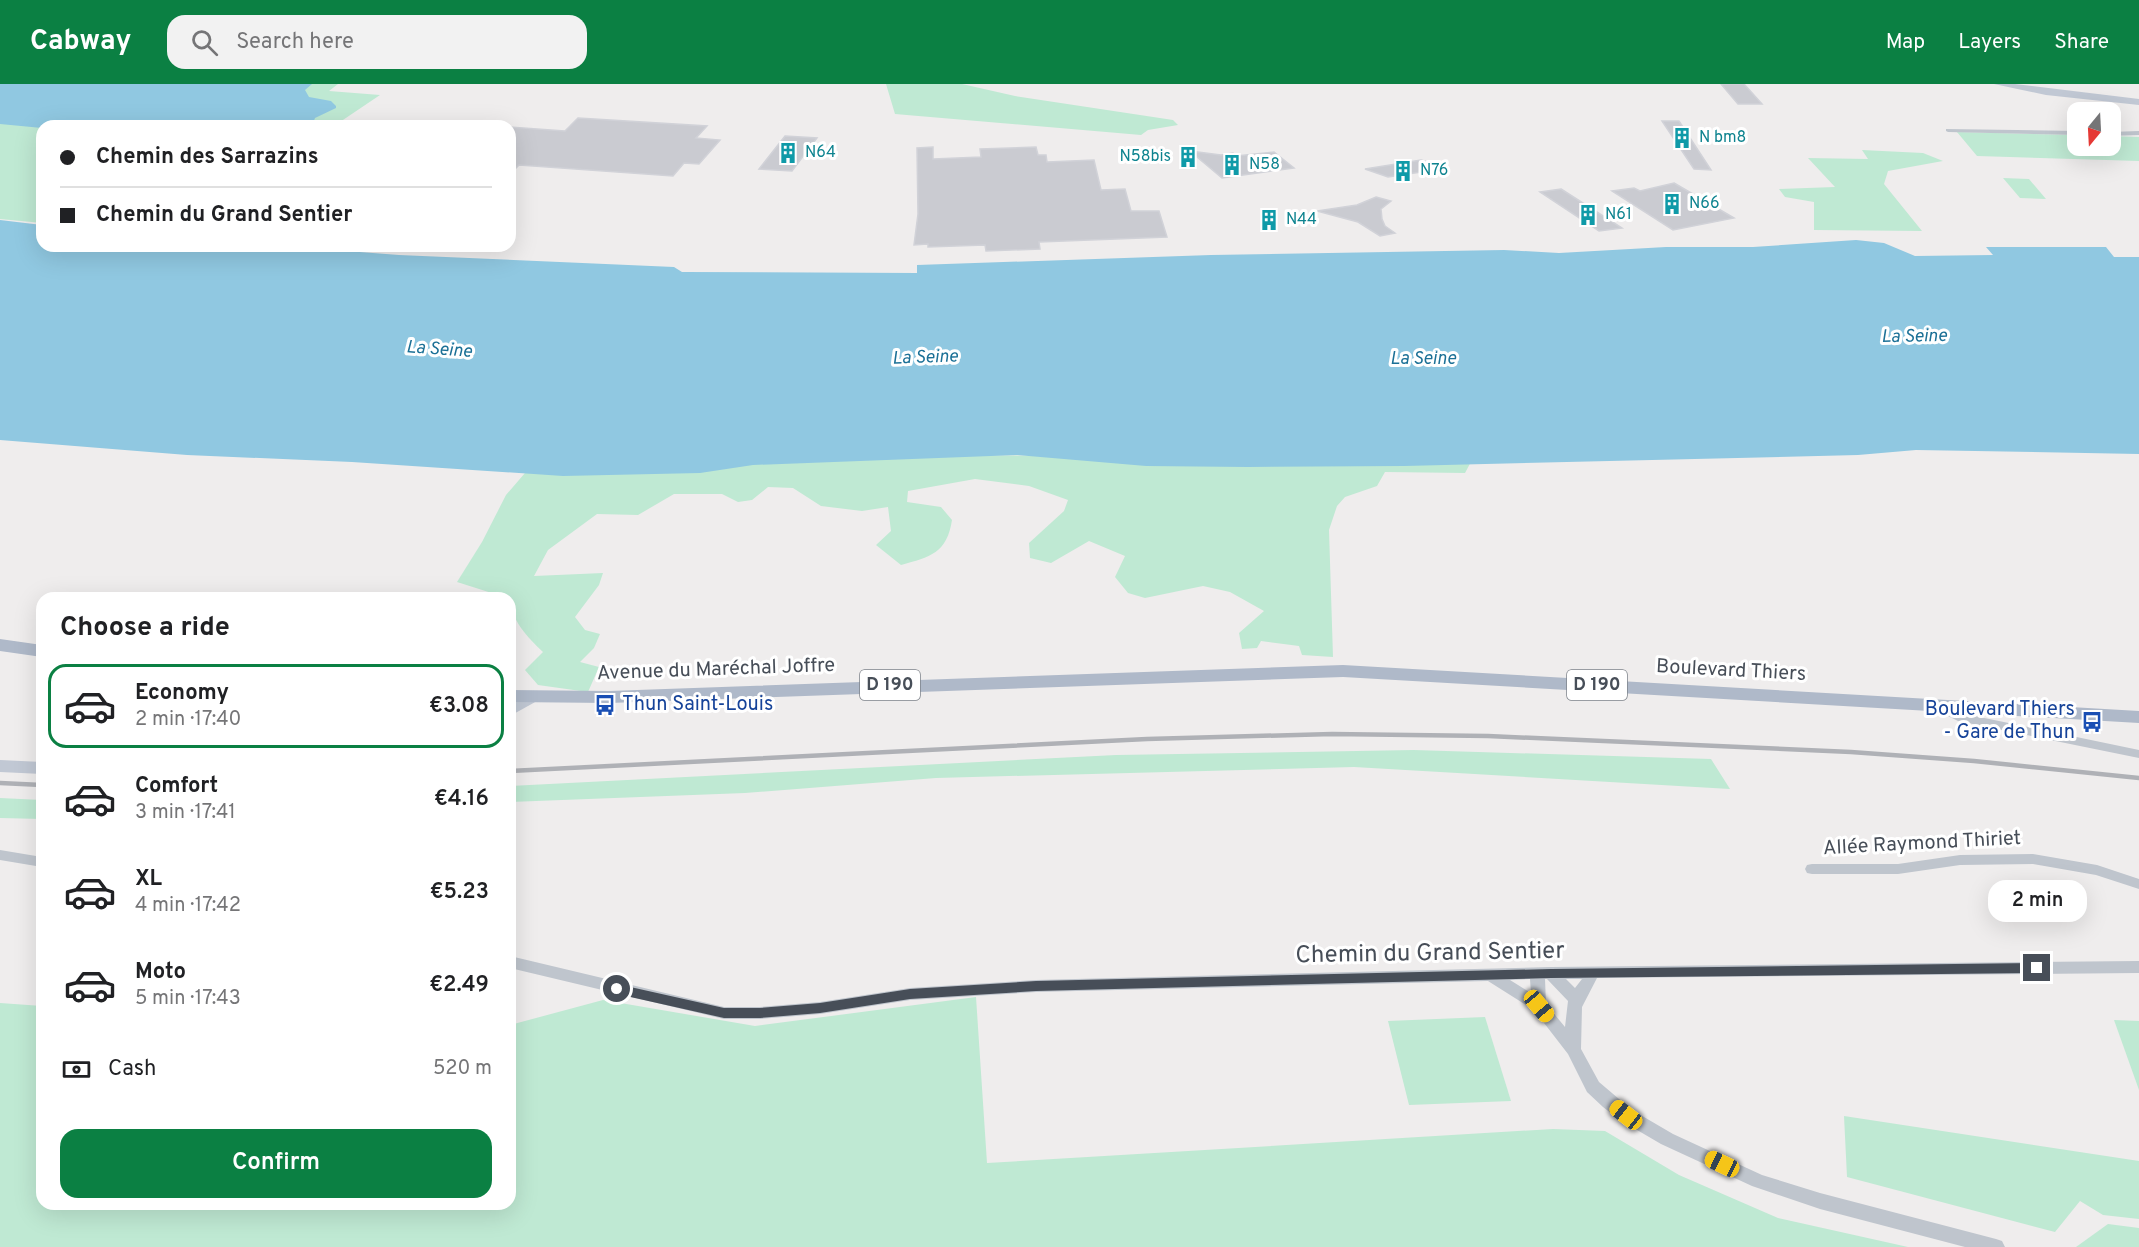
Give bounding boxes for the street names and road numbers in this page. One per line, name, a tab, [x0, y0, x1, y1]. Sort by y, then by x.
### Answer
street label: Avenue du Maréchal Joffre	[596, 653, 836, 687]
street label: Boulevard Thiers	[1655, 654, 1807, 688]
road number: D 190	[860, 670, 920, 700]
road number: D 190	[1567, 670, 1627, 700]
street label: Allée Raymond Thiriet	[1822, 826, 2022, 862]
street label: Chemin du Grand Sentier	[1295, 937, 1565, 971]

